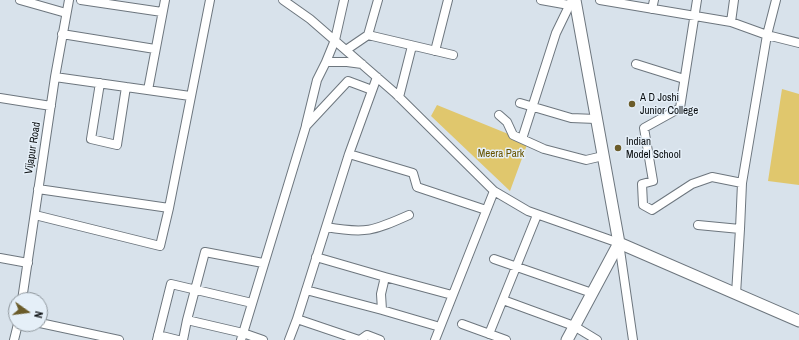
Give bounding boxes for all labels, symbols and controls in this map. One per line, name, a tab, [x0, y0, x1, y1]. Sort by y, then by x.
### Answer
place label: A D Joshi Junior College	[640, 91, 698, 117]
marker: A D Joshi Junior College	[627, 99, 637, 109]
street label: Vijapur Road	[22, 121, 44, 175]
place label: Indian Model School	[626, 135, 681, 161]
marker: Indian Model School	[613, 143, 623, 153]
park label: Meera Park	[478, 147, 524, 161]
north arrow	[8, 292, 48, 332]
text: N	[31, 310, 46, 320]

